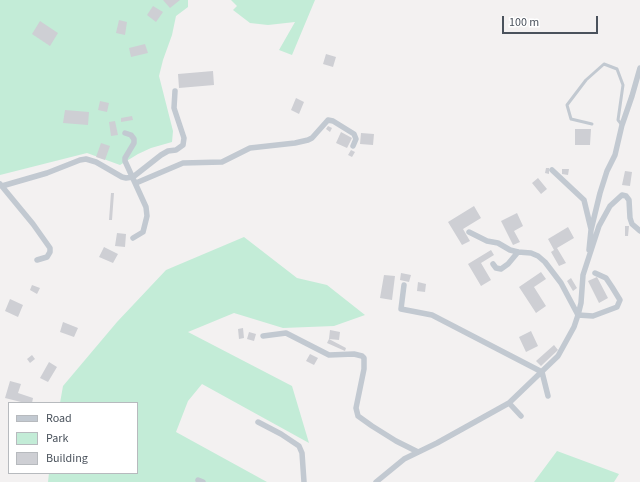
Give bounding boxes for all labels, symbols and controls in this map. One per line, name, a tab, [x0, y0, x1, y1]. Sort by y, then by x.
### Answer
scale bar	[504, 8, 600, 34]
text: 100 m	[509, 14, 539, 31]
legend	[8, 402, 138, 474]
text: Road	[46, 410, 72, 427]
text: Park	[46, 430, 68, 447]
text: Building	[46, 450, 88, 467]

